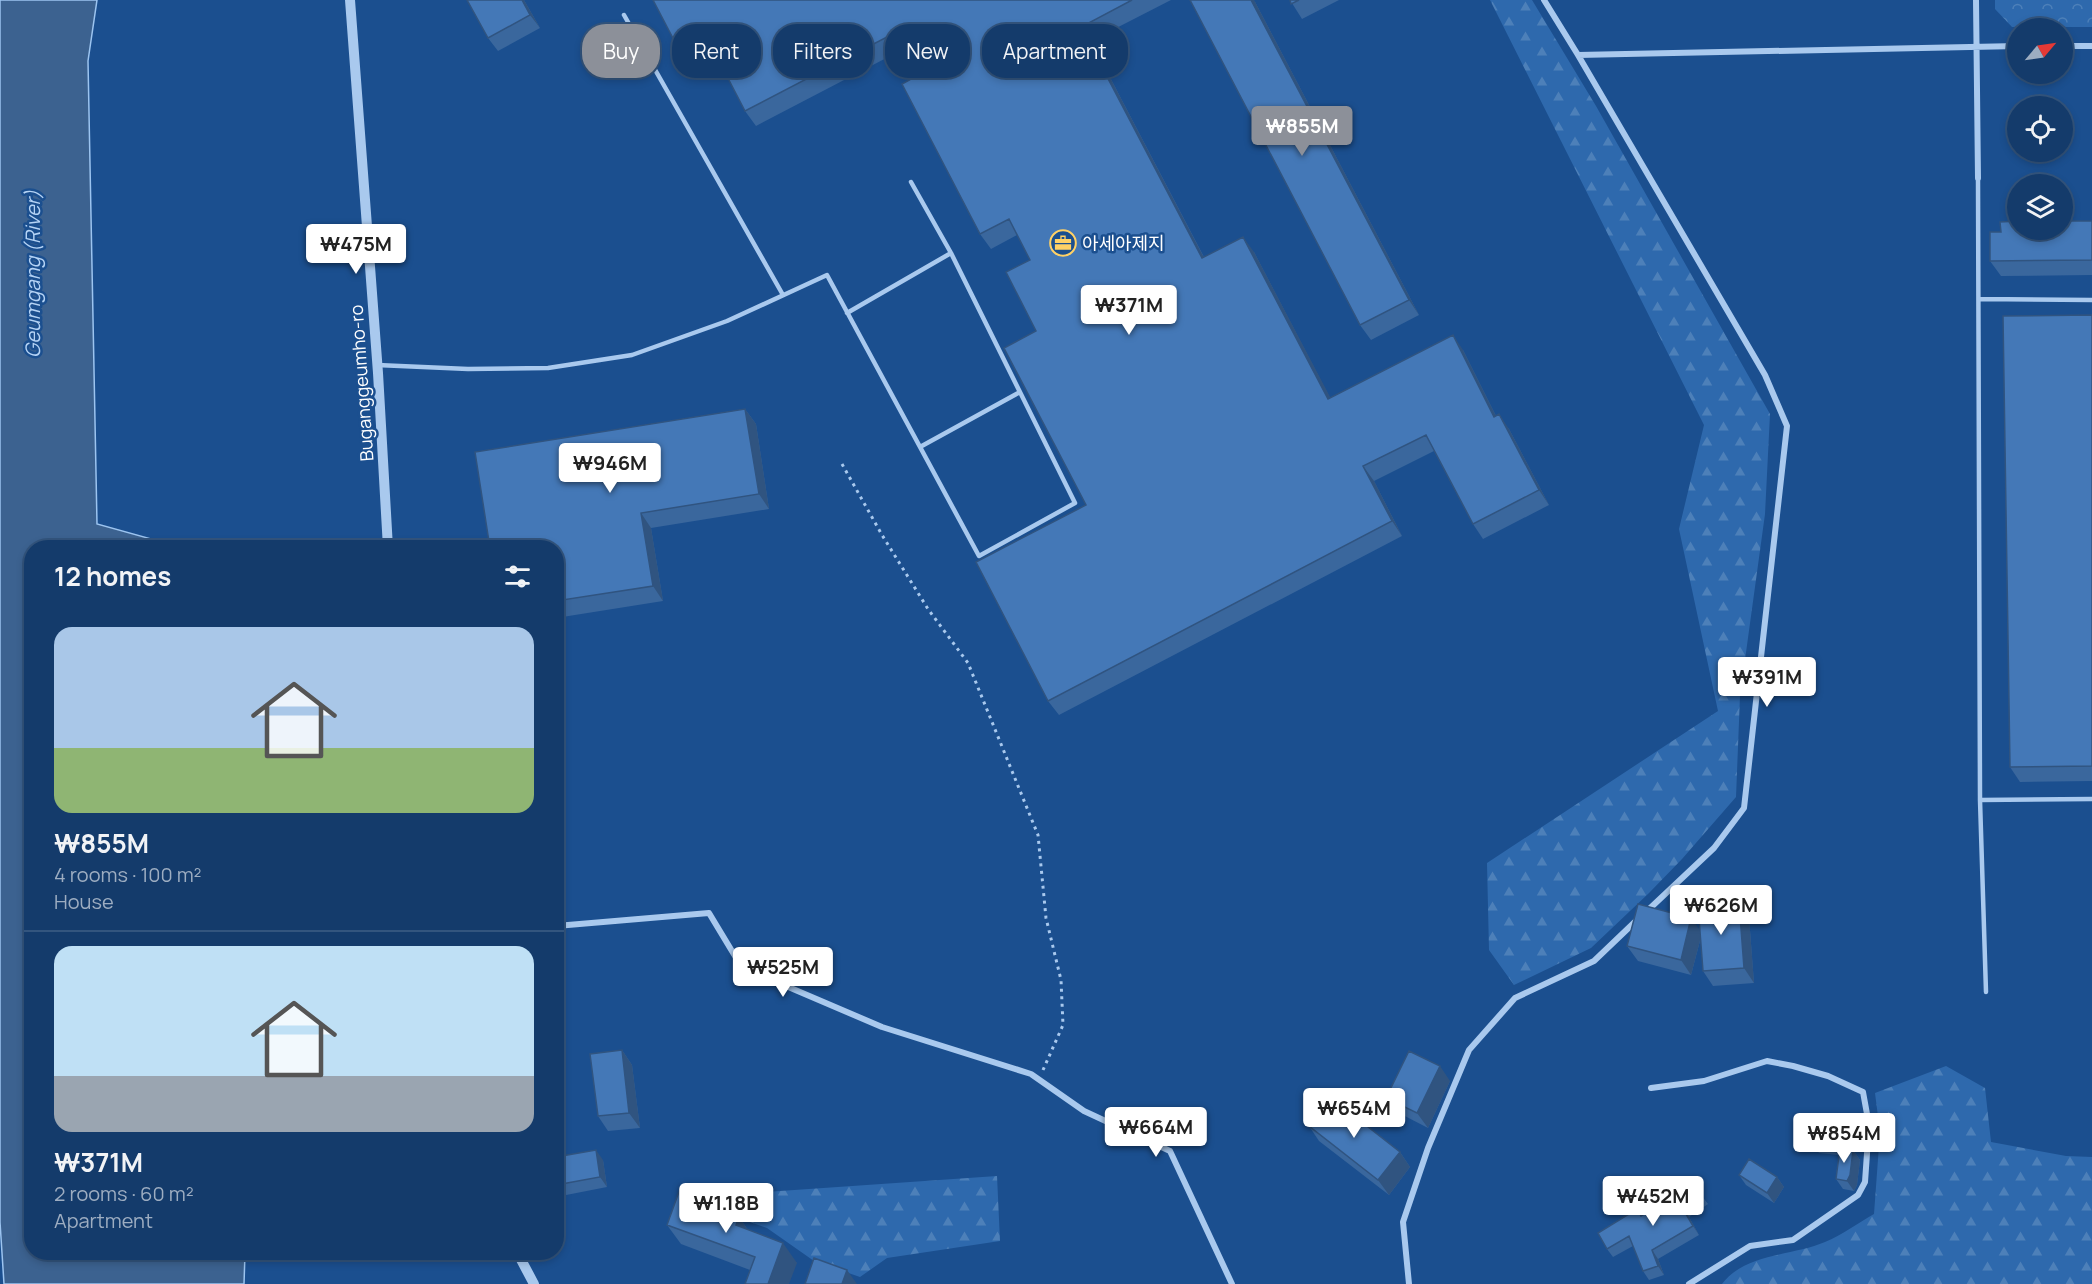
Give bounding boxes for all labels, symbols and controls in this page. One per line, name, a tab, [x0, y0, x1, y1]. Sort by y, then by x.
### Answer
north arrow	[2007, 18, 2073, 84]
map controls	[2007, 18, 2073, 240]
chip: Buy	[582, 24, 660, 78]
chip: Rent	[672, 24, 761, 78]
chip: Filters	[773, 24, 873, 78]
chip: New	[885, 24, 970, 78]
chip: Apartment	[982, 24, 1128, 78]
button: locate	[2007, 96, 2073, 162]
pin: ₩855M	[1260, 106, 1344, 157]
text: ₩855M	[1265, 112, 1339, 139]
button: layers	[2007, 174, 2073, 240]
water label: Geumgang (River)	[19, 190, 46, 358]
pin: ₩475M	[314, 224, 398, 275]
office icon: 아세아제지	[1048, 228, 1078, 258]
text: ₩475M	[320, 230, 392, 257]
place label: 아세아제지	[1082, 231, 1165, 255]
pin: ₩371M	[1087, 285, 1171, 336]
text: ₩371M	[1095, 291, 1163, 318]
street label: Buganggeumho-ro	[344, 304, 378, 462]
pin: ₩946M	[568, 443, 652, 494]
text: ₩946M	[573, 449, 647, 476]
text: 12 homes	[54, 558, 171, 594]
icon: filters	[501, 560, 534, 593]
pin: ₩391M	[1725, 657, 1809, 708]
text: ₩391M	[1732, 663, 1802, 690]
icon: home	[240, 666, 348, 774]
text: ₩855M	[54, 825, 149, 861]
text: 4 rooms · 100 m²	[54, 861, 202, 888]
pin: ₩626M	[1679, 885, 1763, 936]
text: House	[54, 888, 114, 915]
text: ₩626M	[1684, 891, 1758, 918]
pin: ₩525M	[741, 947, 825, 998]
text: ₩525M	[747, 953, 819, 980]
icon: home	[240, 985, 348, 1093]
pin: ₩654M	[1312, 1088, 1396, 1139]
text: ₩654M	[1317, 1094, 1391, 1121]
pin: ₩664M	[1114, 1107, 1198, 1158]
text: ₩664M	[1119, 1113, 1193, 1140]
pin: ₩854M	[1802, 1113, 1886, 1164]
text: ₩854M	[1807, 1119, 1881, 1146]
text: ₩371M	[54, 1144, 143, 1180]
pin: ₩452M	[1611, 1176, 1695, 1227]
text: 2 rooms · 60 m²	[54, 1180, 194, 1207]
text: ₩452M	[1617, 1182, 1689, 1209]
pin: ₩1.18B	[677, 1183, 775, 1234]
text: ₩1.18B	[693, 1189, 759, 1216]
text: Apartment	[54, 1207, 153, 1234]

